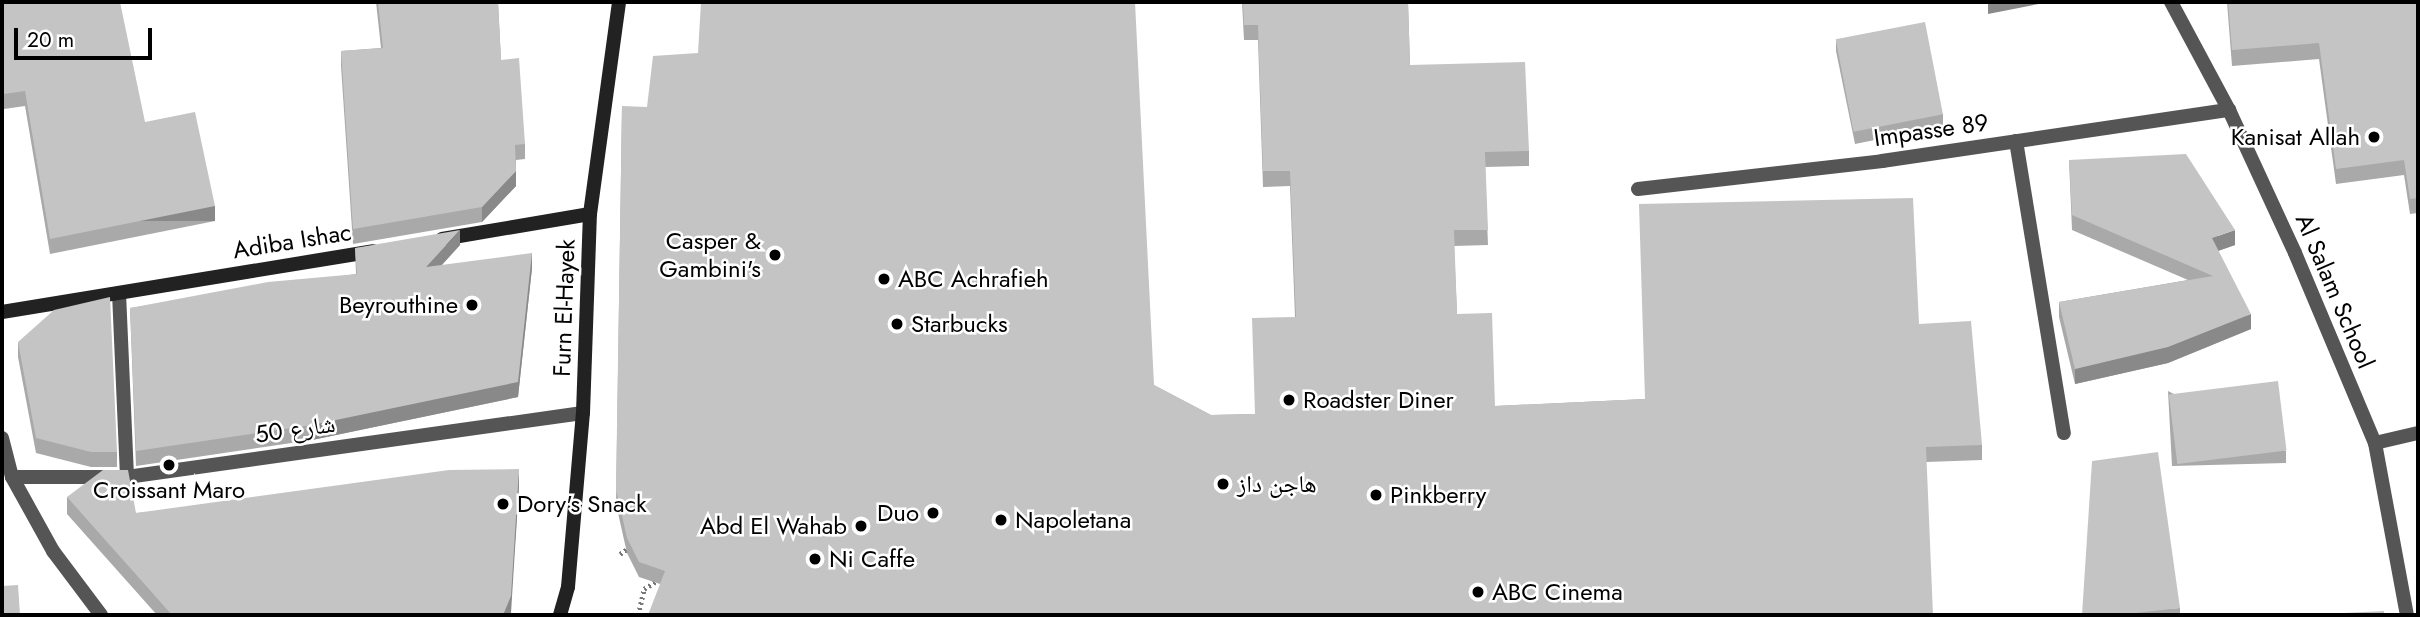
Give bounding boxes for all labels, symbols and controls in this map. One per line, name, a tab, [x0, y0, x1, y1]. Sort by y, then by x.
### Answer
scale bar	[18, 14, 156, 58]
text: 20 m	[27, 25, 74, 55]
street label: Impasse 89	[1872, 108, 1990, 152]
place label: Kanisat Allah	[2231, 123, 2360, 151]
marker: Kanisat Allah	[2366, 129, 2382, 145]
street label: Al Salam School	[2289, 209, 2381, 373]
street label: Adiba Ishac	[231, 217, 353, 265]
place label: Casper & Gambini's	[659, 227, 761, 283]
street label: Furn El-Hayek	[547, 239, 581, 377]
marker: Casper & Gambini's	[767, 247, 783, 263]
place label: ABC Achrafieh	[898, 265, 1049, 293]
marker: ABC Achrafieh	[876, 271, 892, 287]
place label: Beyrouthine	[339, 291, 458, 319]
marker: Beyrouthine	[464, 297, 480, 313]
place label: Starbucks	[911, 310, 1008, 338]
marker: Starbucks	[889, 316, 905, 332]
place label: Roadster Diner	[1303, 386, 1454, 414]
marker: Roadster Diner	[1281, 392, 1297, 408]
street label: شارع 50	[253, 409, 337, 449]
marker: Croissant Maro	[161, 457, 177, 473]
place label: هاجن داز	[1237, 470, 1317, 498]
place label: Croissant Maro	[93, 476, 245, 504]
marker: هاجن داز	[1215, 476, 1231, 492]
place label: Pinkberry	[1390, 481, 1486, 509]
marker: Pinkberry	[1368, 487, 1384, 503]
place label: Dory's Snack	[517, 490, 647, 518]
marker: Dory's Snack	[495, 496, 511, 512]
place label: Duo	[877, 499, 919, 527]
marker: Duo	[925, 505, 941, 521]
place label: Napoletana	[1015, 506, 1131, 534]
place label: Abd El Wahab	[700, 512, 847, 540]
marker: Napoletana	[993, 512, 1009, 528]
marker: Abd El Wahab	[853, 518, 869, 534]
place label: Ni Caffe	[829, 545, 915, 573]
marker: Ni Caffe	[807, 551, 823, 567]
place label: ABC Cinema	[1492, 578, 1623, 606]
marker: ABC Cinema	[1470, 584, 1486, 600]

